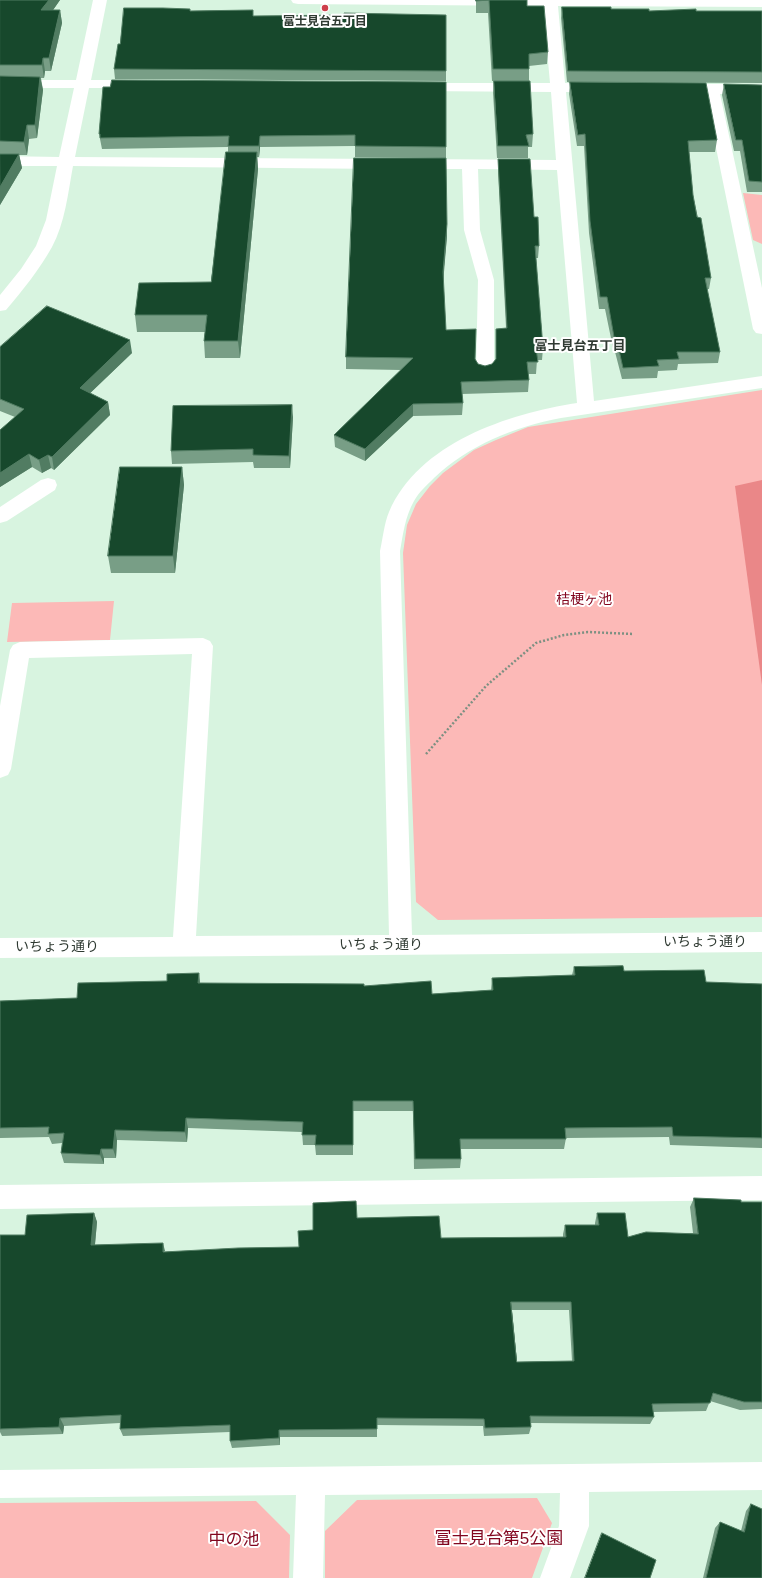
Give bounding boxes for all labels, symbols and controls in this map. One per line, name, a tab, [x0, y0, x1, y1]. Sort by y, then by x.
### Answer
marker: 富士見台五丁目	[320, 3, 330, 13]
place label: 富士見台五丁目	[283, 15, 367, 29]
district label: 富士見台五丁目	[535, 338, 625, 354]
park label: 桔梗ヶ池	[556, 592, 612, 608]
street label: いちょう通り	[663, 934, 747, 950]
street label: いちょう通り	[339, 937, 423, 953]
street label: いちょう通り	[15, 939, 99, 955]
park label: 富士見台第5公園	[435, 1529, 563, 1549]
park label: 中の池	[209, 1530, 259, 1550]

